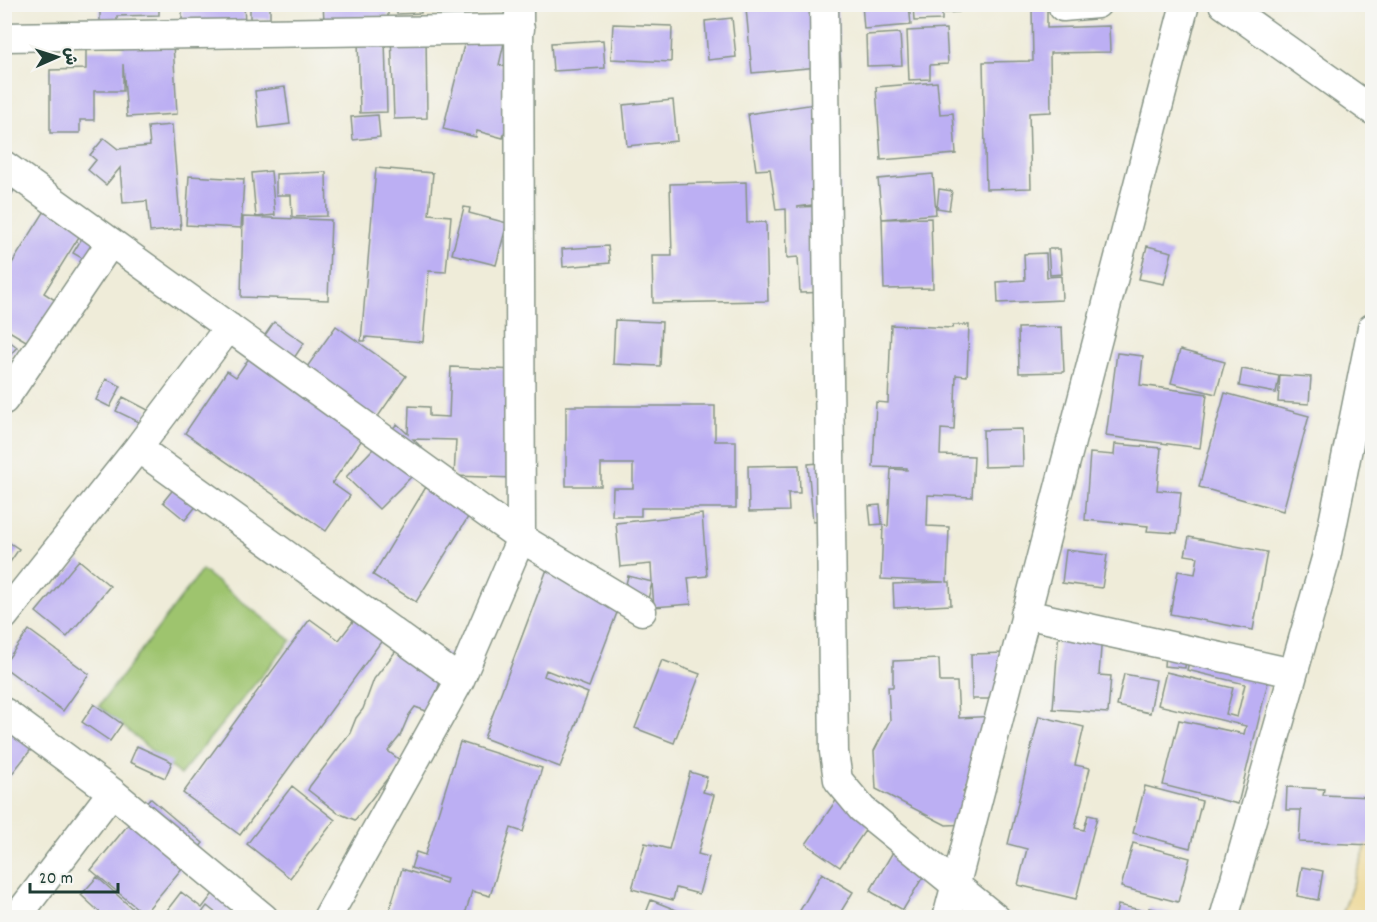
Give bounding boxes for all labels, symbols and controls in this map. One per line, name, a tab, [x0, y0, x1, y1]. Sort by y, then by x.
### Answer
north arrow	[27, 27, 87, 87]
text: ش	[58, 47, 81, 66]
scale bar	[30, 856, 118, 894]
text: 20 m	[39, 867, 73, 892]

